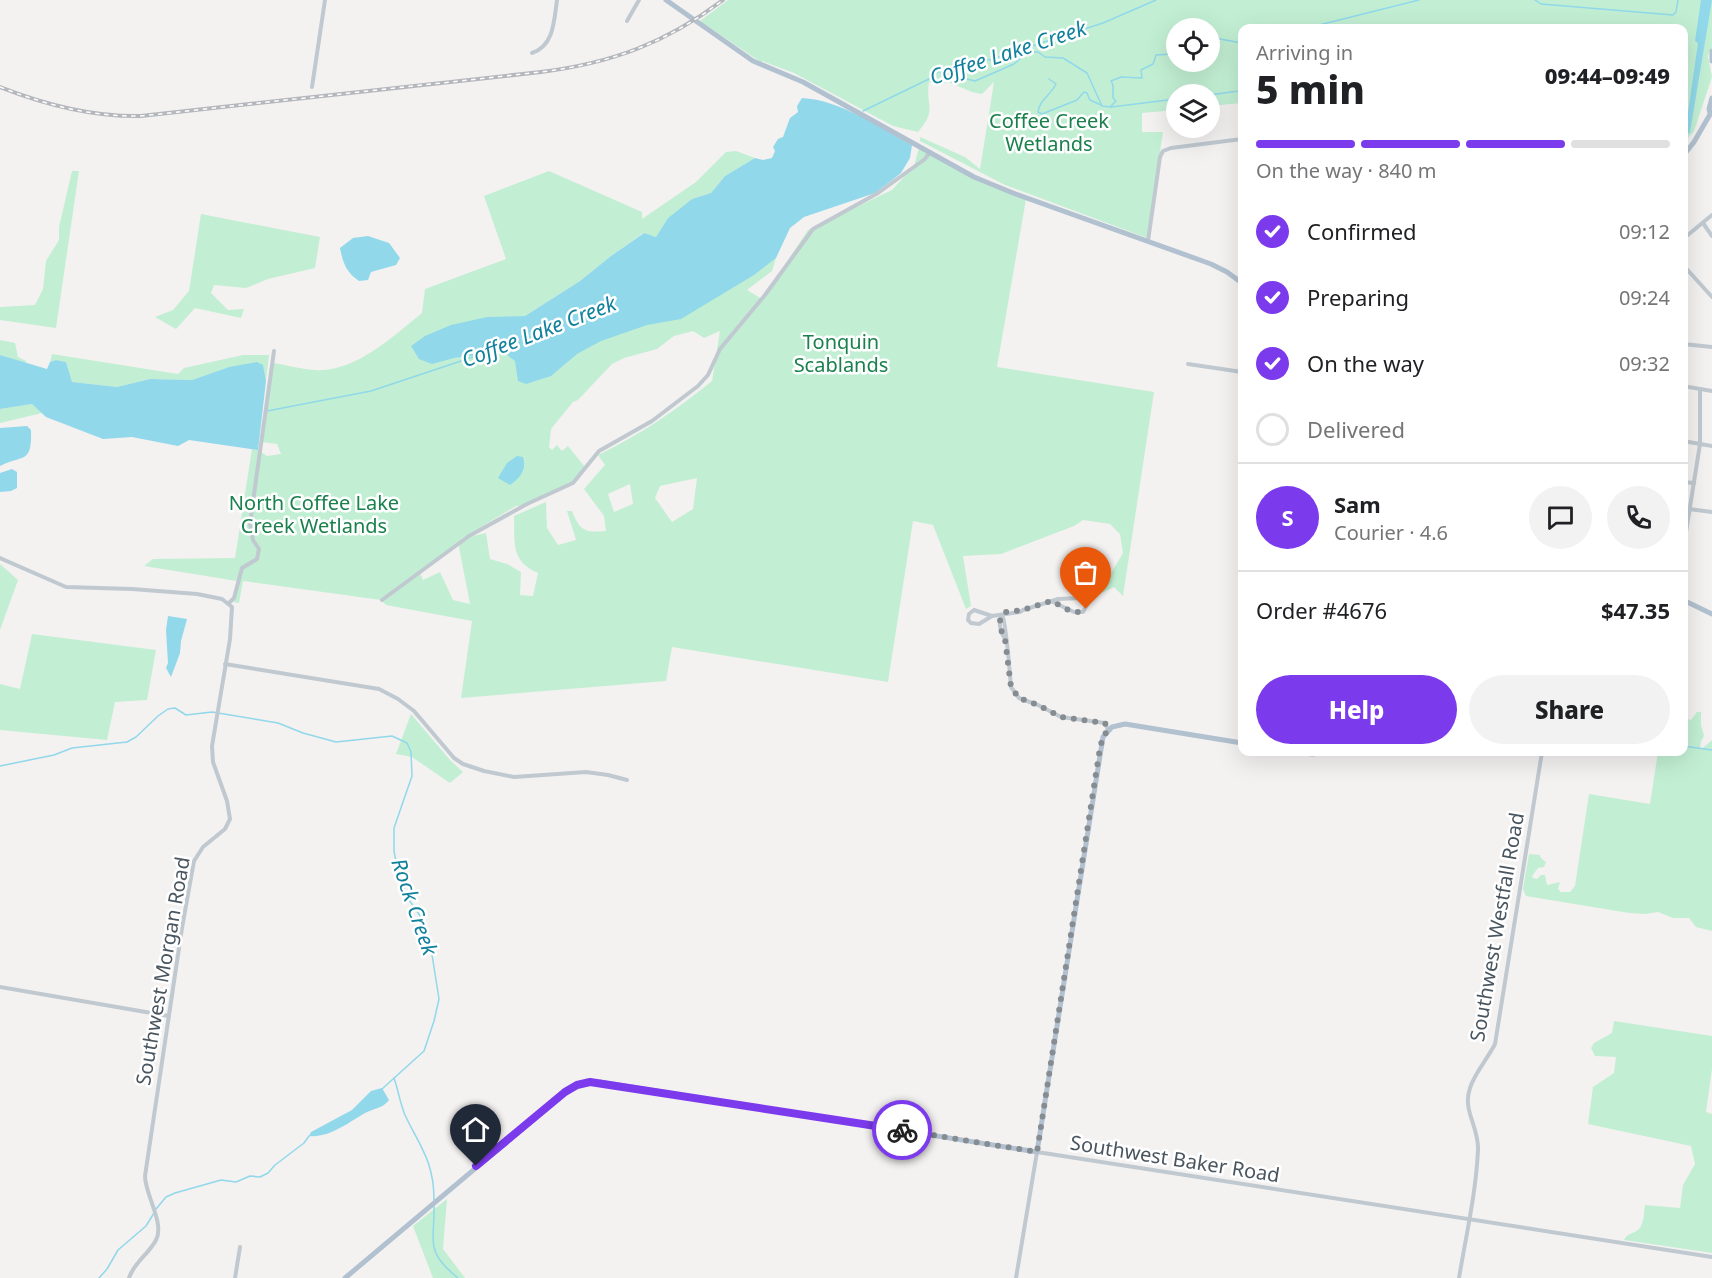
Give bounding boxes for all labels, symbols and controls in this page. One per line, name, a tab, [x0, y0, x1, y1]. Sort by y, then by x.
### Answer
water label: Coffee Lake Creek	[926, 13, 1091, 91]
map controls	[1166, 18, 1220, 138]
button: locate	[1166, 18, 1220, 72]
text: Arriving in	[1256, 39, 1353, 66]
text: 09:44–09:49	[1545, 60, 1670, 90]
text: 5 min	[1256, 62, 1365, 115]
button: layers	[1166, 84, 1220, 138]
park label: Coffee Creek Wetlands	[989, 107, 1109, 157]
text: On the way · 840 m	[1256, 157, 1436, 184]
icon: check	[1256, 215, 1289, 248]
text: Confirmed	[1307, 216, 1417, 246]
text: 09:12	[1619, 218, 1670, 245]
icon: check	[1256, 281, 1289, 314]
text: Preparing	[1307, 282, 1409, 312]
text: 09:24	[1619, 284, 1670, 311]
water label: Coffee Lake Creek	[457, 288, 621, 373]
park label: Tonquin Scablands	[794, 328, 888, 378]
icon: check	[1256, 347, 1289, 380]
text: On the way	[1307, 348, 1424, 378]
text: 09:32	[1619, 350, 1670, 377]
text: Delivered	[1307, 414, 1405, 444]
button: chat	[1529, 486, 1592, 549]
button: phone	[1607, 486, 1670, 549]
park label: North Coffee Lake Creek Wetlands	[229, 489, 399, 539]
text: Sam	[1334, 489, 1381, 519]
text: S	[1281, 502, 1294, 532]
text: Courier · 4.6	[1334, 519, 1448, 546]
pin	[1060, 547, 1111, 609]
icon: bag	[1069, 556, 1102, 589]
text: Order #4676	[1256, 595, 1387, 625]
text: $47.35	[1601, 595, 1670, 625]
button: Help	[1256, 675, 1457, 744]
button: Share	[1469, 675, 1670, 744]
street label: Southwest Westfall Road	[1463, 810, 1530, 1043]
water label: Rock Creek	[385, 854, 445, 960]
street label: Southwest Morgan Road	[129, 855, 196, 1087]
courier	[872, 1100, 932, 1160]
pin	[450, 1104, 501, 1166]
icon: home	[459, 1113, 492, 1146]
icon: bike	[886, 1114, 919, 1147]
street label: Southwest Baker Road	[1068, 1129, 1282, 1188]

